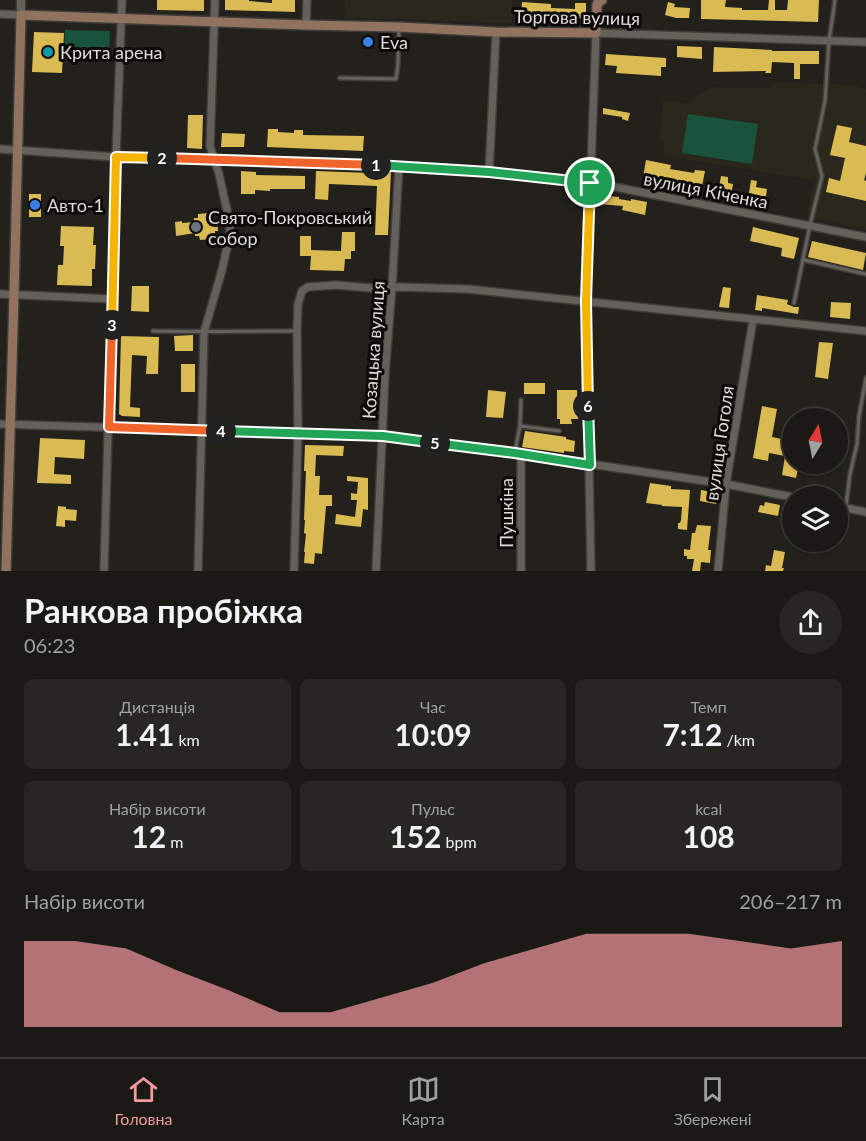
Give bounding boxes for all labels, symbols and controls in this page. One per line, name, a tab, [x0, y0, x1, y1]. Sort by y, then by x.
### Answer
street label: Торгова вулиця	[514, 5, 640, 29]
place label: Eva	[380, 31, 408, 53]
marker: Eva	[361, 35, 375, 49]
place label: Крита арена	[60, 41, 163, 63]
marker: Крита арена	[41, 45, 55, 59]
pin: 2	[147, 143, 177, 173]
text: 2	[157, 148, 167, 167]
pin: 1	[361, 150, 391, 180]
text: 1	[371, 155, 381, 174]
pin	[564, 157, 615, 208]
icon: arrive	[573, 166, 606, 199]
street label: вулиця Кіченка	[642, 167, 770, 213]
place label: Авто-1	[47, 194, 104, 216]
marker: Авто-1	[28, 198, 42, 212]
place label: Свято-Покровський собор	[208, 206, 372, 249]
marker: Свято-Покровський собор	[189, 220, 203, 234]
street label: Козацька вулиця	[357, 280, 389, 420]
pin: 3	[97, 310, 127, 340]
text: 3	[107, 315, 117, 334]
street label: вулиця Гоголя	[700, 384, 738, 502]
pin: 6	[573, 391, 603, 421]
text: 6	[583, 396, 593, 415]
north arrow	[782, 408, 848, 474]
map controls	[782, 408, 848, 552]
pin: 4	[206, 416, 236, 446]
text: 4	[216, 421, 226, 440]
pin: 5	[420, 428, 450, 458]
text: 5	[430, 433, 440, 452]
street label: Пушкіна	[495, 478, 517, 548]
button: layers	[782, 486, 848, 552]
text: Ранкова пробіжка	[24, 590, 303, 630]
button: share	[779, 591, 842, 654]
text: 06:23	[24, 633, 75, 657]
text: Дистанція	[120, 697, 195, 716]
text: Час	[420, 697, 446, 716]
text: Темп	[691, 697, 727, 716]
text: 1.41	[115, 716, 174, 752]
text: 10:09	[394, 716, 472, 752]
text: 7:12	[662, 716, 722, 752]
text: km	[174, 730, 200, 749]
text: /km	[722, 730, 755, 749]
text: Набір висоти	[109, 799, 206, 818]
text: Пульс	[411, 799, 455, 818]
text: kcal	[695, 799, 722, 818]
text: 12	[131, 818, 166, 854]
text: 152	[389, 818, 442, 854]
text: 108	[683, 818, 735, 854]
text: m	[166, 832, 183, 851]
text: bpm	[442, 832, 477, 851]
text: Набір висоти	[24, 889, 145, 913]
text: 206–217 m	[739, 889, 842, 913]
tab: Головна	[114, 1073, 173, 1128]
tab: Карта	[401, 1073, 445, 1128]
tab: Збережені	[674, 1073, 752, 1128]

